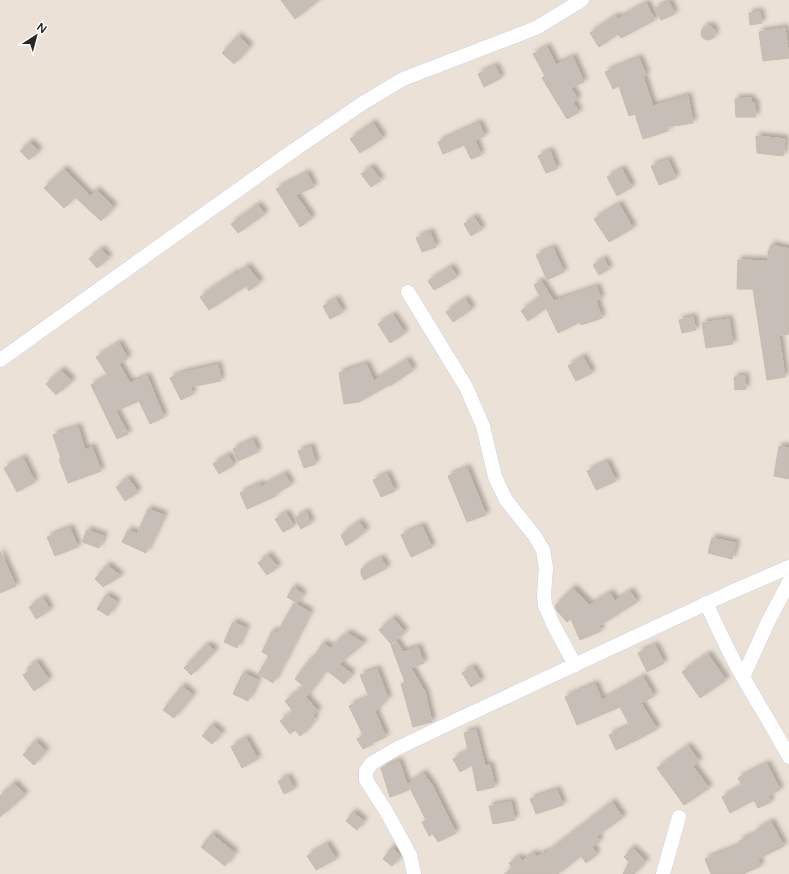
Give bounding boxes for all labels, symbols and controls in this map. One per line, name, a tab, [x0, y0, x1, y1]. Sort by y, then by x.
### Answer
north arrow	[16, 16, 56, 56]
text: N	[34, 20, 49, 36]

